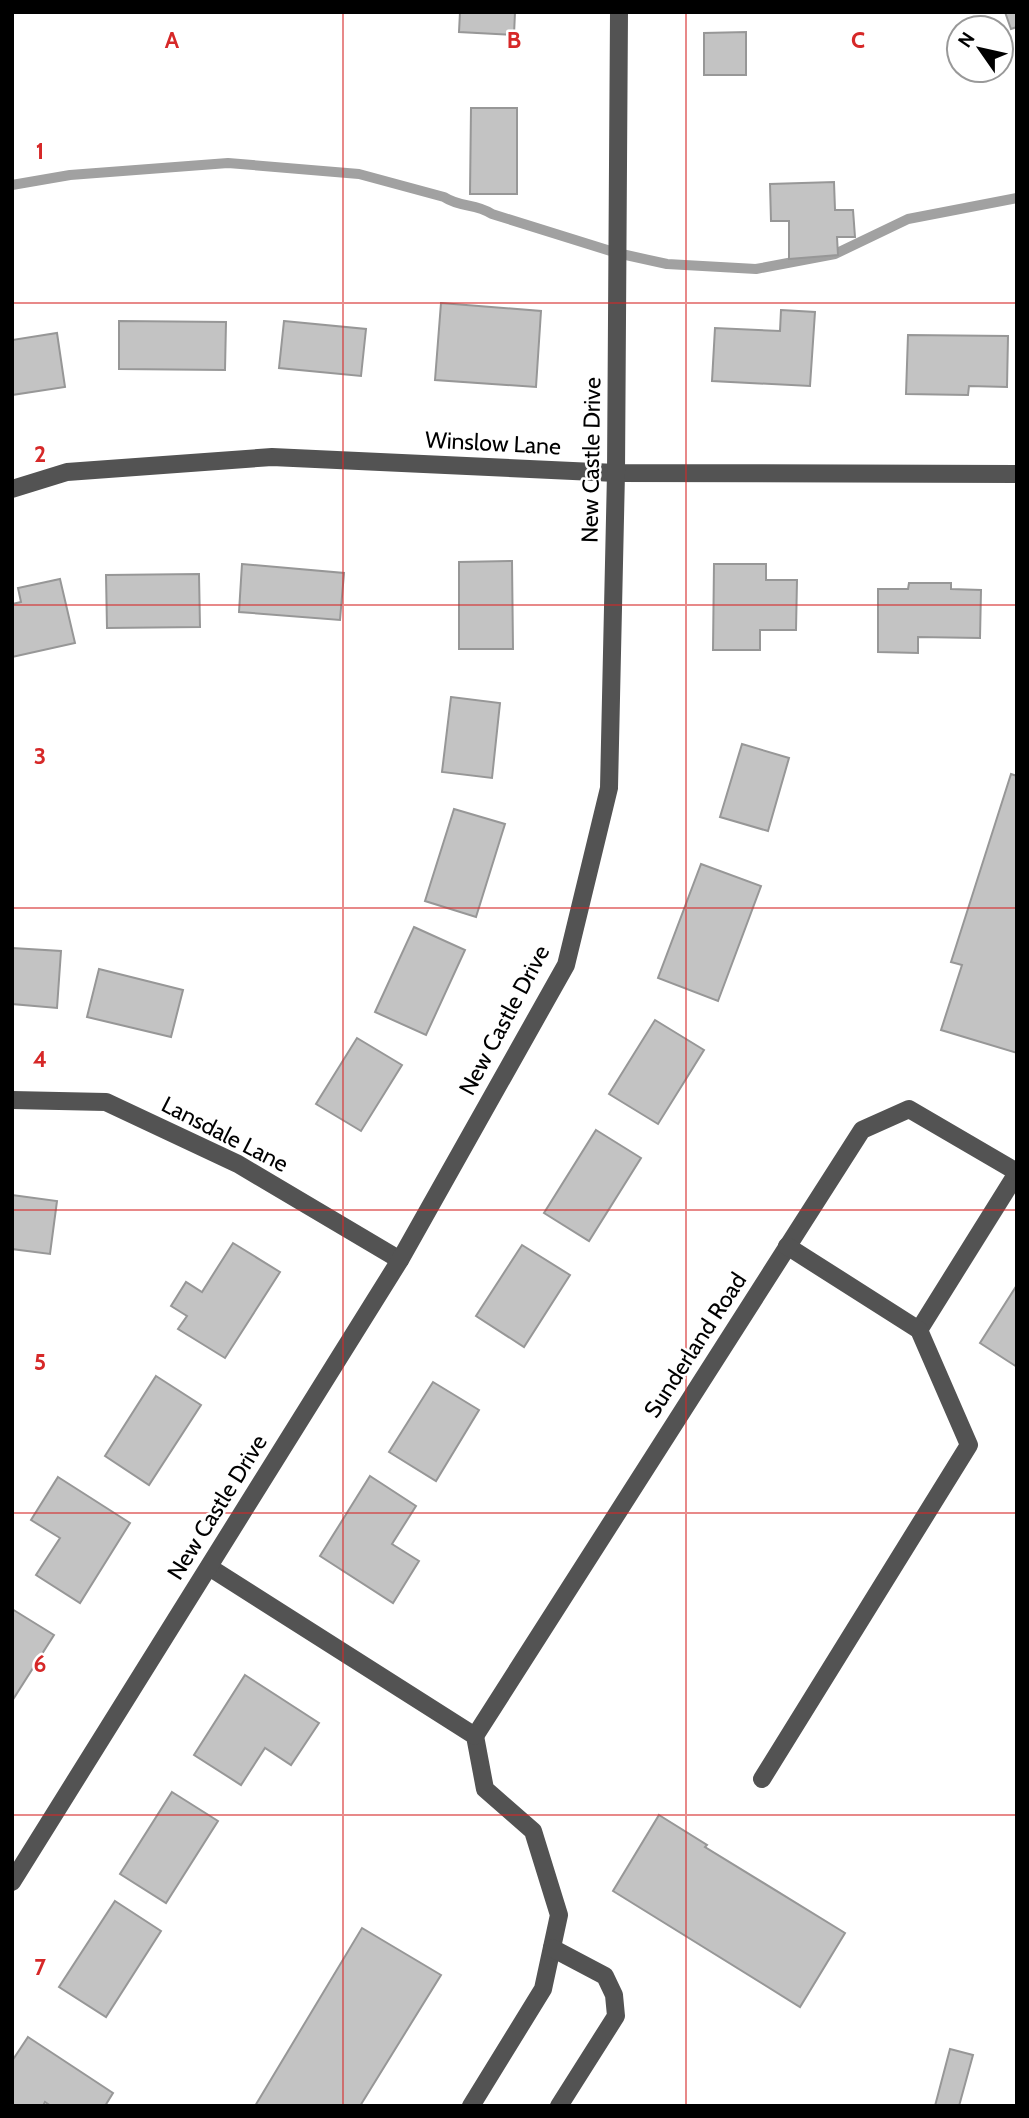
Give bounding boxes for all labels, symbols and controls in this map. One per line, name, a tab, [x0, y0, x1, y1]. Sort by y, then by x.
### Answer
north arrow	[945, 14, 1015, 84]
text: A	[165, 26, 180, 54]
text: B	[507, 26, 521, 54]
text: C	[851, 26, 865, 54]
text: N	[953, 28, 980, 52]
text: 1	[36, 137, 44, 165]
street label: New Castle Drive	[576, 377, 606, 543]
street label: Winslow Lane	[424, 425, 562, 461]
text: 2	[34, 440, 46, 468]
text: 3	[34, 742, 46, 770]
street label: New Castle Drive	[453, 940, 555, 1100]
text: 4	[33, 1045, 47, 1073]
street label: Lansdale Lane	[157, 1090, 293, 1178]
street label: Sunderland Road	[638, 1267, 752, 1423]
text: 5	[34, 1348, 46, 1376]
street label: New Castle Drive	[161, 1429, 273, 1585]
text: 6	[34, 1650, 46, 1678]
text: 7	[34, 1953, 46, 1981]

